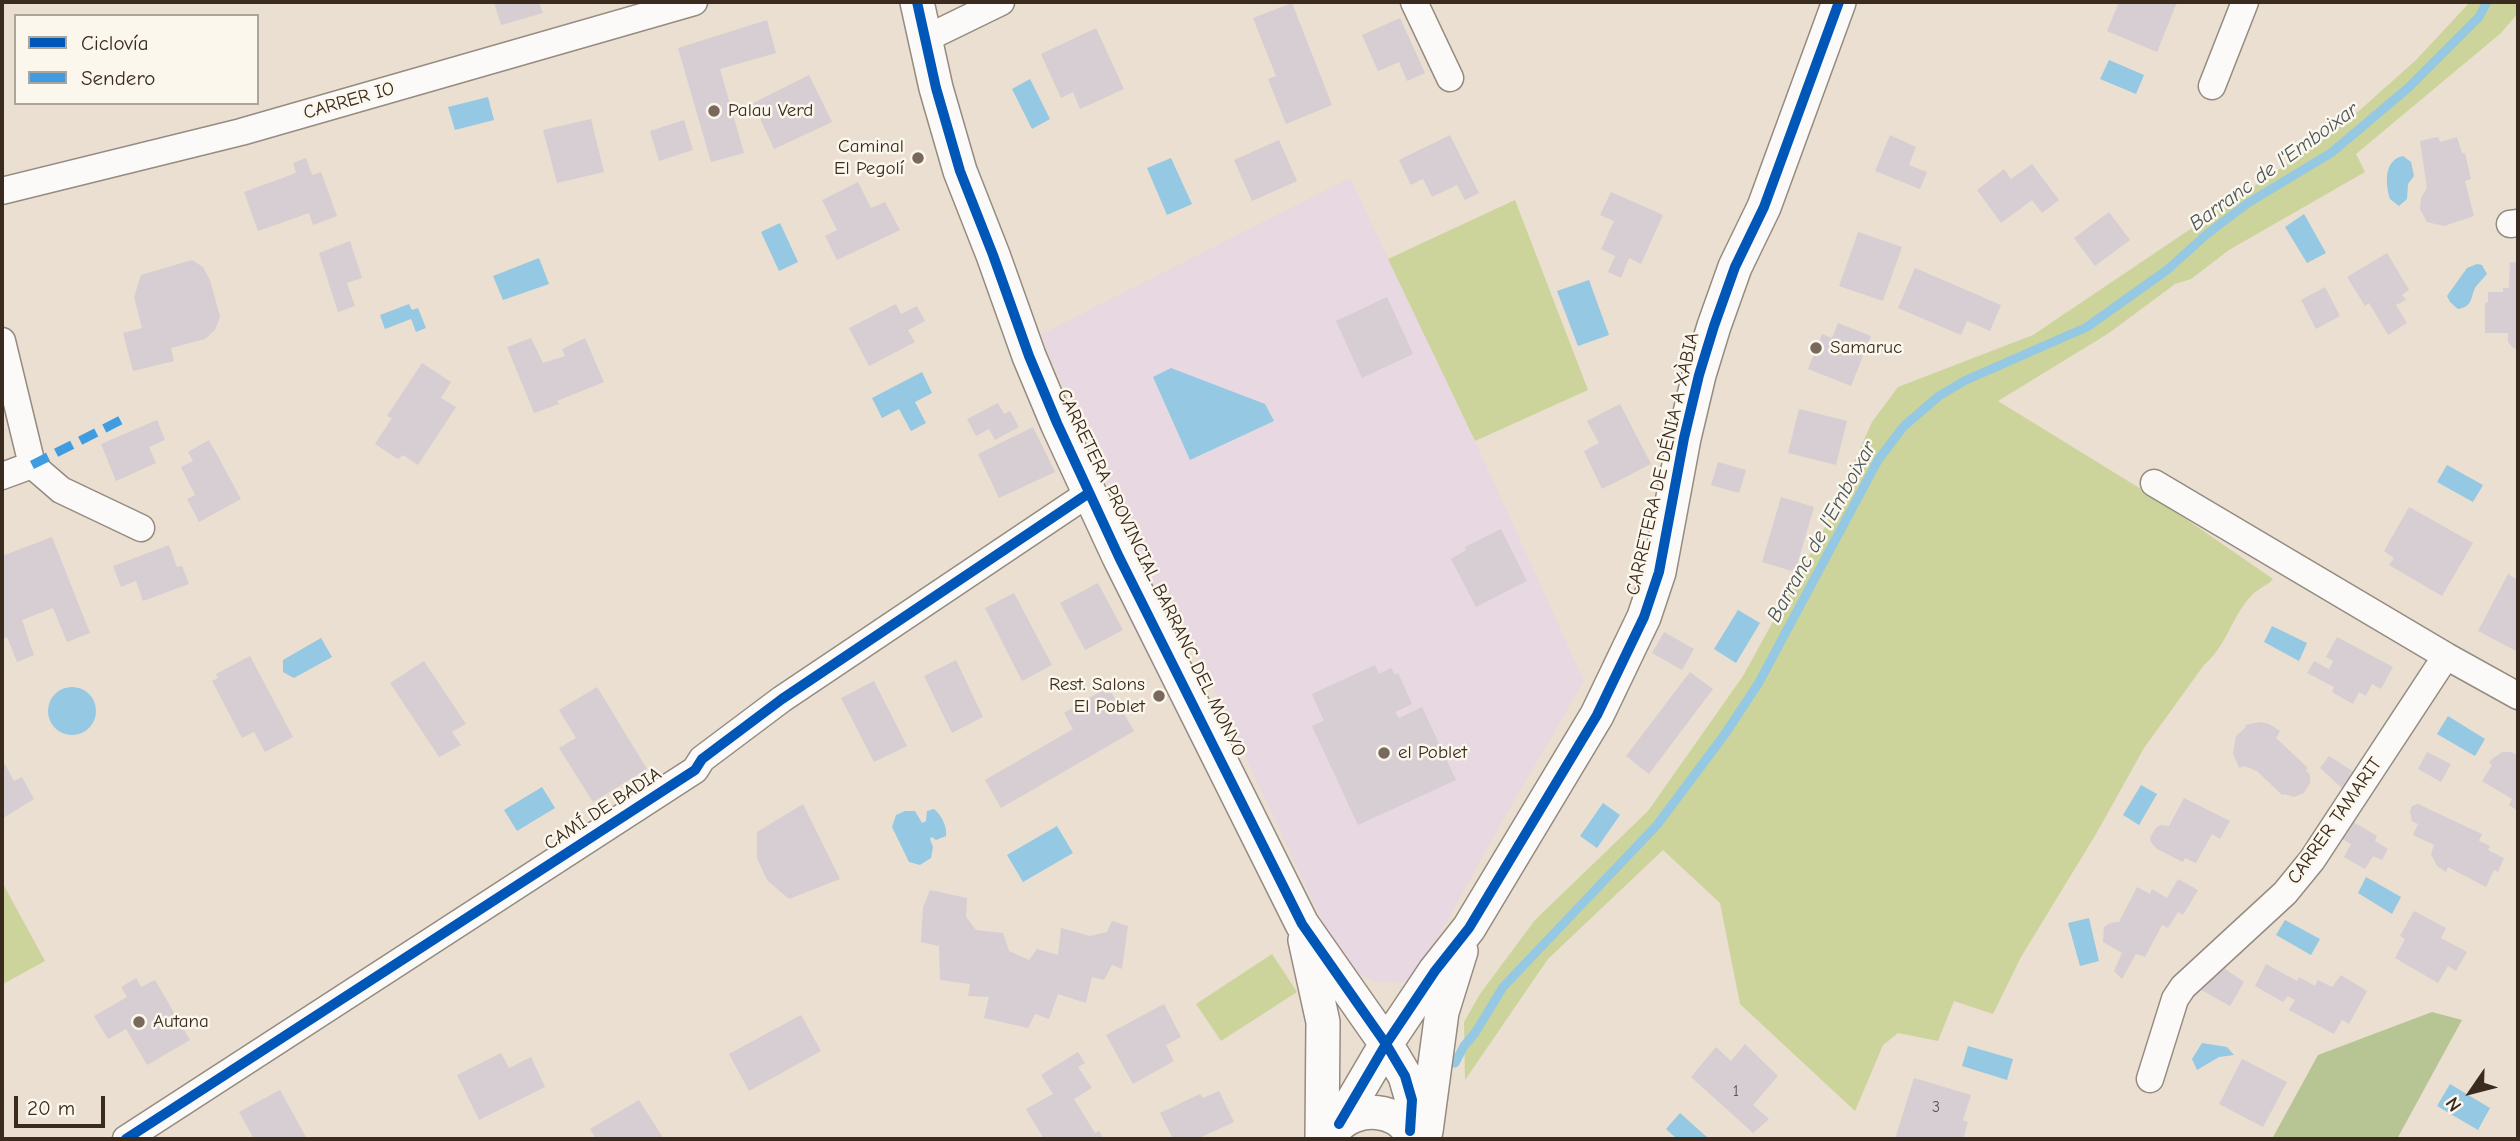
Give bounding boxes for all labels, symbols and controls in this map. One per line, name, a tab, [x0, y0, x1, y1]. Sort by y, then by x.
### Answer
legend	[14, 14, 259, 105]
text: Ciclovía	[81, 31, 149, 55]
text: Sendero	[81, 66, 155, 90]
street label: CARRER IO	[301, 77, 397, 125]
water label: Barranc de l'Emboixar	[2185, 97, 2363, 237]
place label: Palau Verd	[728, 100, 813, 122]
marker: Palau Verd	[706, 103, 722, 119]
place label: Caminal El Pegolí	[834, 136, 904, 180]
marker: Caminal El Pegolí	[910, 150, 926, 166]
street label: CARRETERA DE DÉNIA A XÀBIA	[1622, 330, 1704, 598]
place label: Samaruc	[1830, 337, 1902, 359]
marker: Samaruc	[1808, 340, 1824, 356]
street label: CARRETERA PROVINCIAL BARRANC DEL MONYO	[1052, 385, 1250, 761]
water label: Barranc de l'Emboixar	[1762, 437, 1882, 627]
place label: Rest. Salons El Poblet	[1049, 674, 1145, 718]
marker: Rest. Salons El Poblet	[1151, 688, 1167, 704]
place label: el Poblet	[1398, 742, 1467, 764]
marker: el Poblet	[1376, 745, 1392, 761]
street label: CARRER TAMARIT	[2283, 753, 2387, 889]
street label: CAMÍ DE BADIA	[540, 763, 666, 855]
place label: Autana	[153, 1011, 209, 1033]
marker: Autana	[131, 1014, 147, 1030]
north arrow	[2436, 1057, 2506, 1127]
house number: 1	[1733, 1081, 1739, 1101]
scale bar	[18, 1082, 108, 1126]
text: N	[2441, 1093, 2466, 1115]
text: 20 m	[27, 1096, 75, 1120]
house number: 3	[1932, 1097, 1940, 1117]

